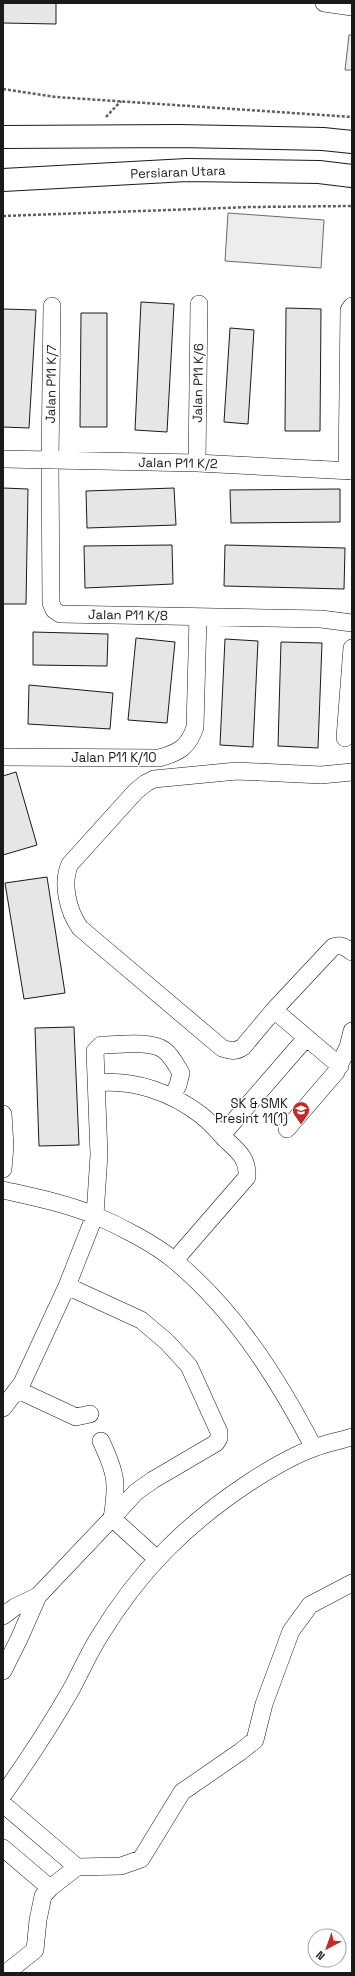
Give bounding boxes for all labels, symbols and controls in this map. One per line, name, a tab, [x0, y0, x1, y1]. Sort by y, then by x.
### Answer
street label: Persiaran Utara	[130, 162, 226, 182]
street label: Jalan P11 K/6	[189, 343, 207, 423]
street label: Jalan P11 K/7	[42, 344, 60, 424]
street label: Jalan P11 K/2	[138, 454, 218, 472]
street label: Jalan P11 K/8	[88, 606, 168, 624]
street label: Jalan P11 K/10	[71, 749, 157, 766]
place label: SK & SMK Presint 11(1)	[215, 1095, 288, 1127]
school or university icon: SK & SMK Presint 11(1)	[291, 1100, 311, 1125]
north arrow	[307, 1928, 347, 1968]
text: N	[313, 1948, 328, 1963]

